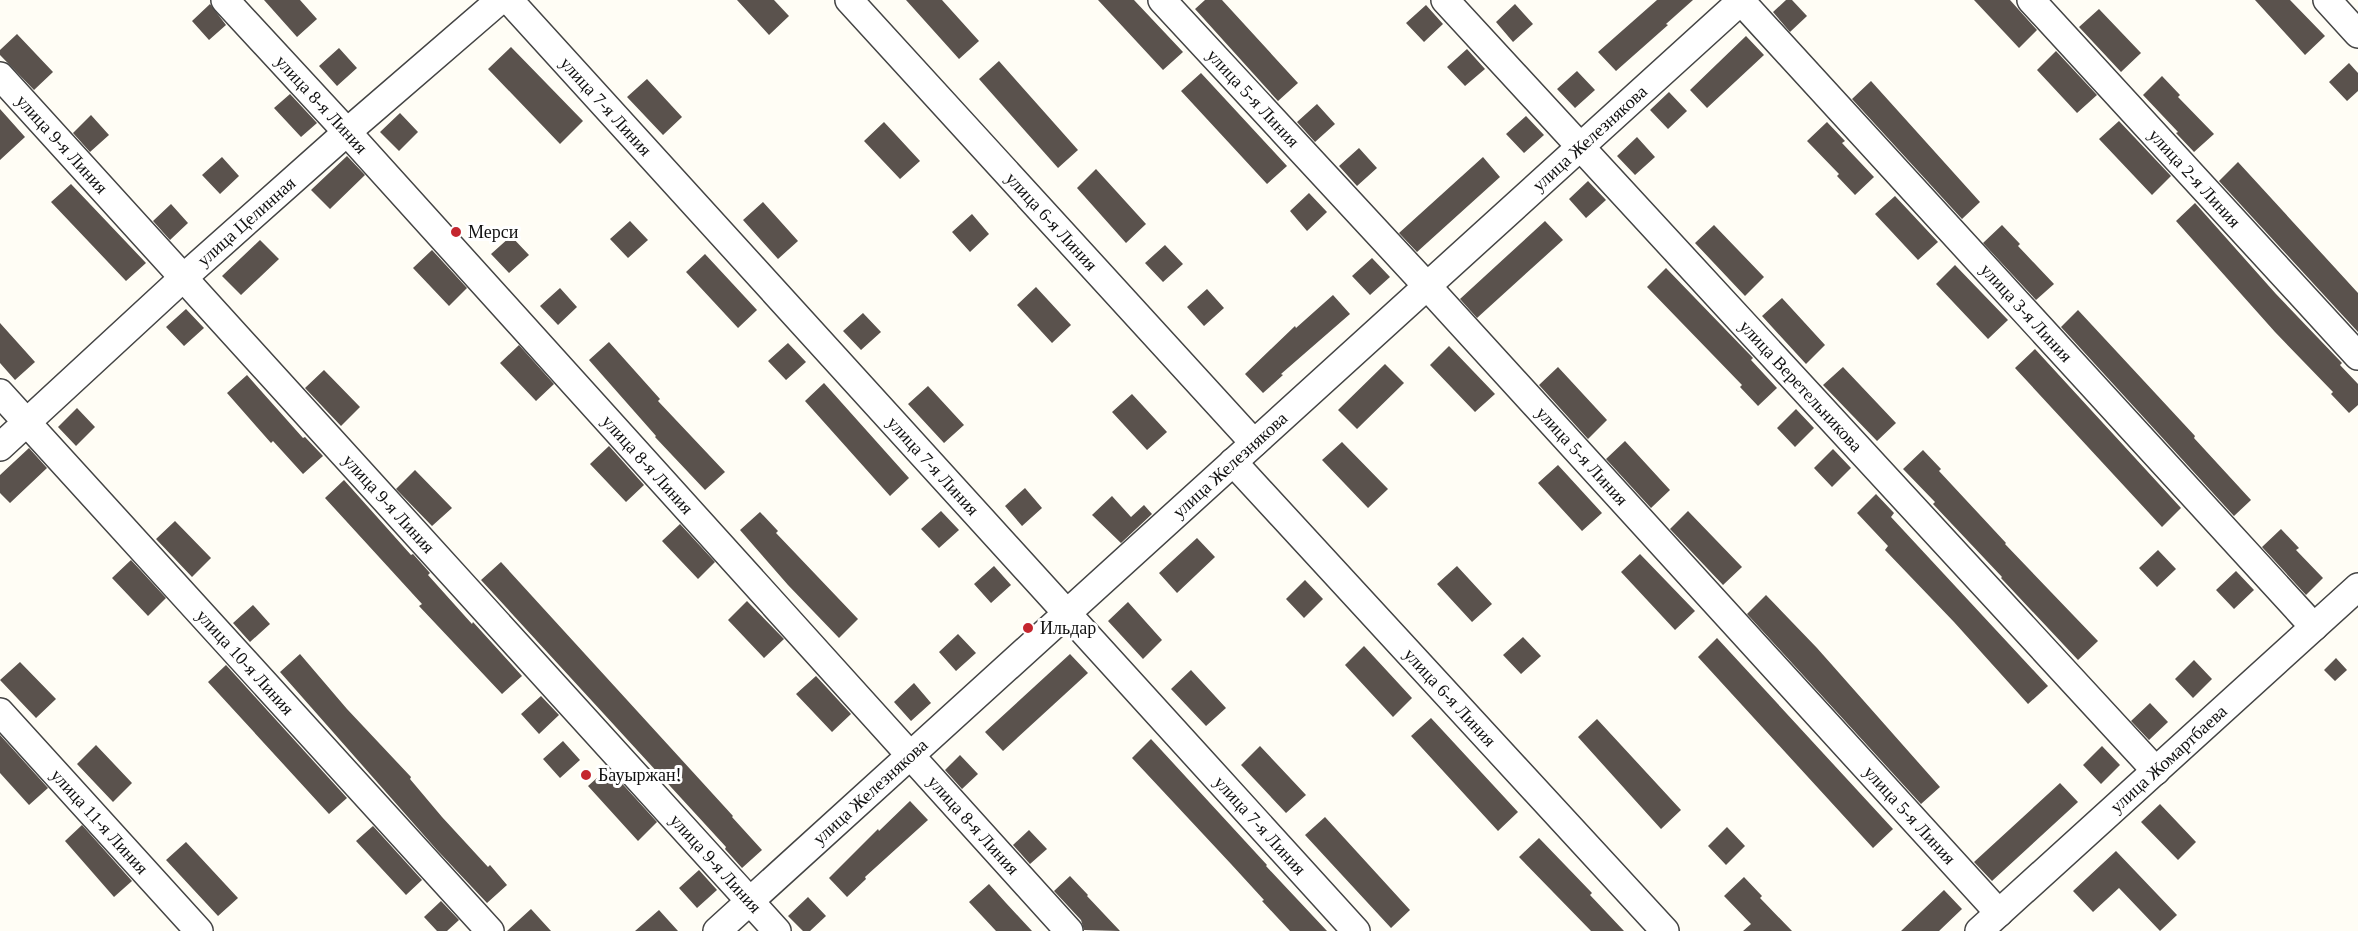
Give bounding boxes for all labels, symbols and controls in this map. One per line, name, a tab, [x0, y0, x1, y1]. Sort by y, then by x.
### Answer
street label: улица 5-я Линия	[1203, 45, 1303, 151]
street label: улица 8-я Линия	[271, 51, 371, 158]
street label: улица 7-я Линия	[556, 53, 656, 160]
street label: улица Железнякова	[1528, 81, 1651, 195]
street label: улица 9-я Линия	[12, 91, 112, 198]
street label: улица 2-я Линия	[2145, 125, 2245, 231]
street label: улица 6-я Линия	[1001, 168, 1101, 275]
street label: улица Целинная	[193, 173, 299, 270]
place label: Мерси	[468, 222, 519, 242]
marker: Мерси	[449, 225, 463, 239]
street label: улица 3-я Линия	[1976, 259, 2076, 366]
street label: улица Веретельникова	[1735, 316, 1866, 456]
street label: улица 5-я Линия	[1532, 403, 1632, 509]
street label: улица Железнякова	[1169, 408, 1291, 522]
street label: улица 8-я Линия	[598, 411, 697, 518]
street label: улица 7-я Линия	[883, 413, 983, 519]
street label: улица 9-я Линия	[339, 450, 439, 557]
street label: улица 10-я Линия	[192, 605, 298, 719]
place label: Ильдар	[1040, 618, 1096, 638]
marker: Ильдар	[1021, 621, 1035, 635]
street label: улица 6-я Линия	[1400, 644, 1500, 751]
street label: улица Жомартбаева	[2106, 701, 2231, 817]
street label: улица Железнякова	[809, 735, 932, 849]
street label: улица 5-я Линия	[1860, 762, 1960, 868]
street label: улица 11-я Линия	[47, 765, 152, 878]
place label: Бауыржан!	[598, 765, 682, 785]
marker: Бауыржан!	[579, 768, 593, 782]
street label: улица 8-я Линия	[924, 772, 1023, 879]
street label: улица 7-я Линия	[1210, 772, 1310, 879]
street label: улица 9-я Линия	[666, 810, 765, 917]

